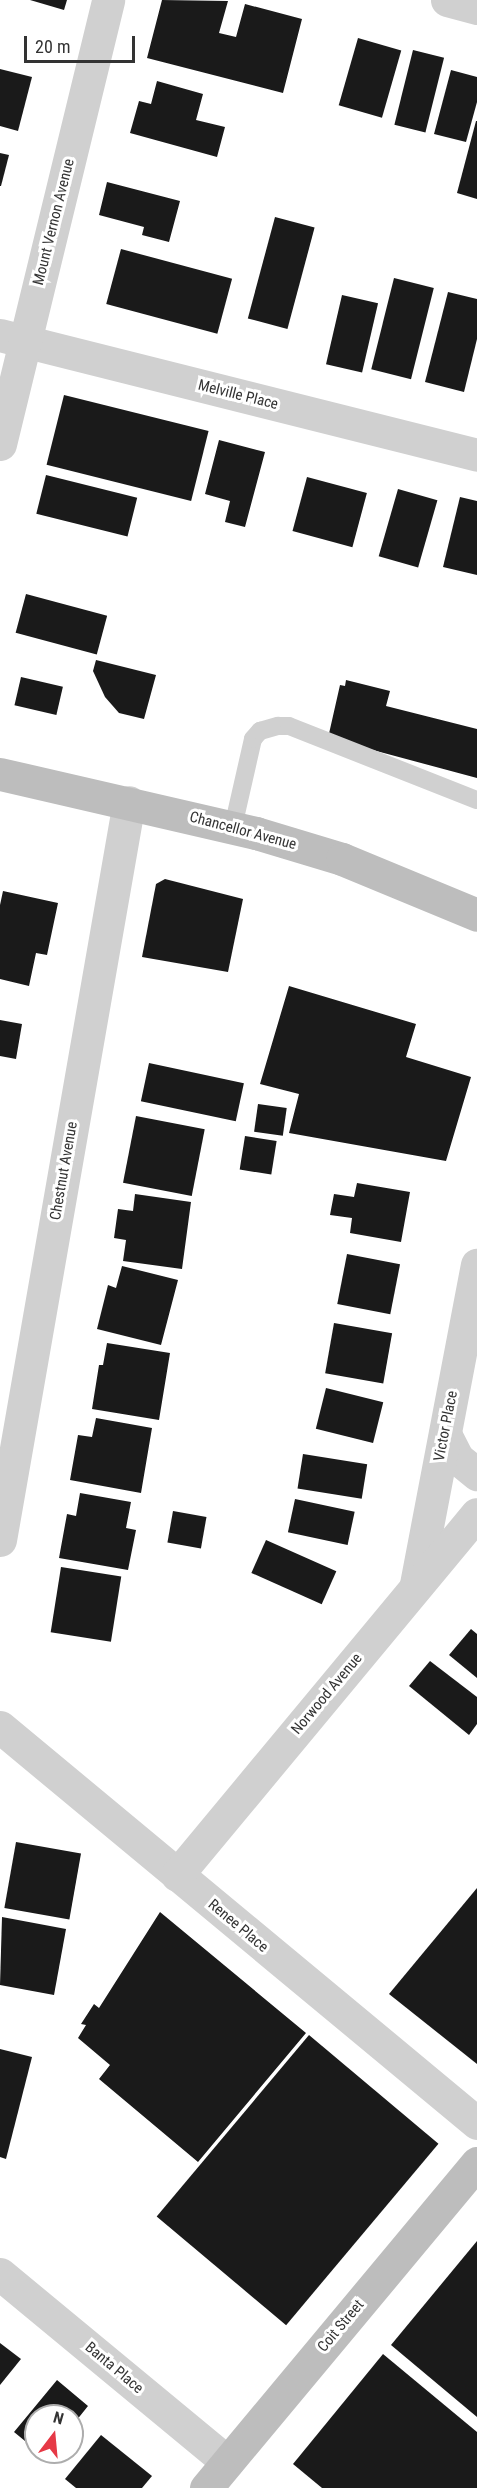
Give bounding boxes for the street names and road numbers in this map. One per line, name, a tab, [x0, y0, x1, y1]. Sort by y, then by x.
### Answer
street label: Mount Vernon Avenue	[30, 157, 78, 287]
street label: Melville Place	[196, 376, 280, 414]
street label: Chancellor Avenue	[188, 808, 298, 854]
street label: Chestnut Avenue	[46, 1120, 82, 1222]
street label: Victor Place	[430, 1389, 462, 1463]
street label: Norwood Avenue	[288, 1650, 366, 1738]
street label: Renee Place	[204, 1896, 272, 1956]
street label: Coit Street	[314, 2296, 368, 2356]
street label: Banta Place	[81, 2338, 147, 2398]

